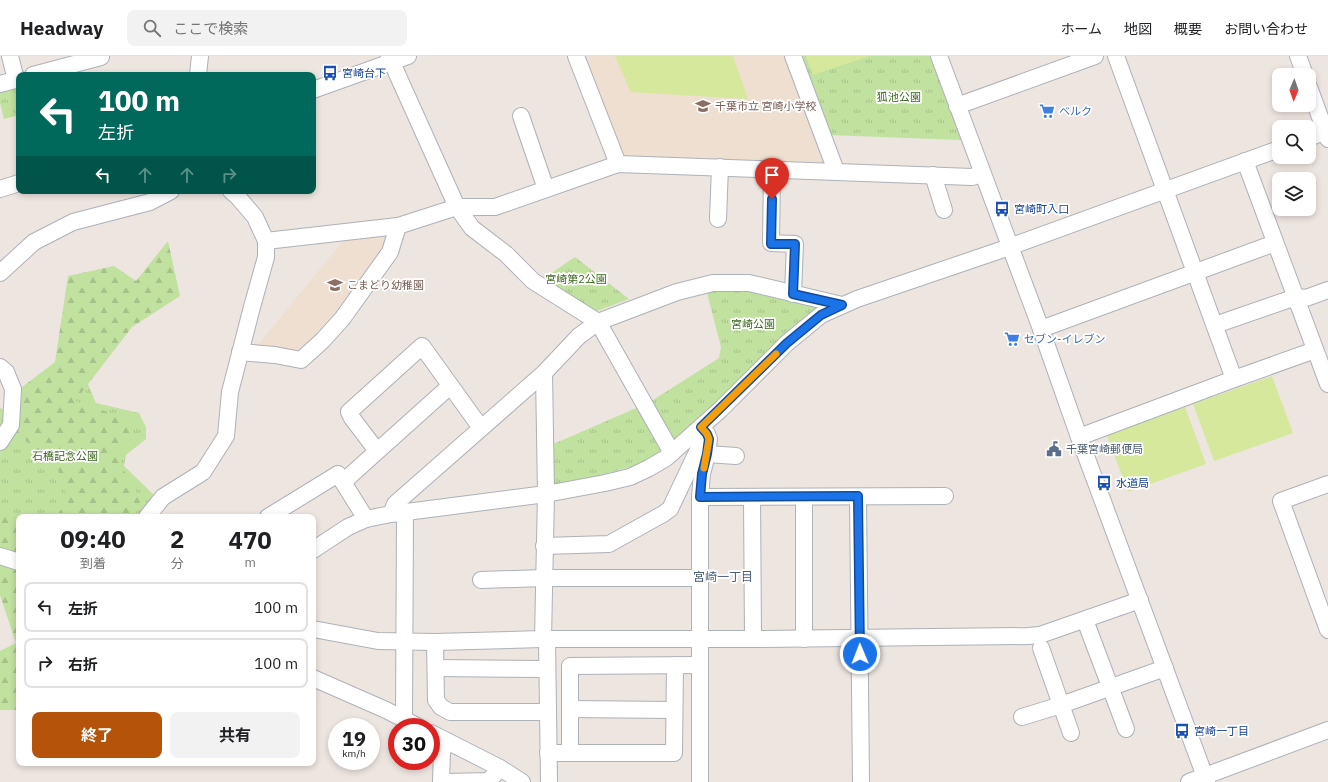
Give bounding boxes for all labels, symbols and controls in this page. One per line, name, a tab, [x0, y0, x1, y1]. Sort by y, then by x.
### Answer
search box	[127, 10, 407, 46]
text: Headway	[20, 16, 103, 40]
icon: search	[141, 17, 163, 39]
text: ここで検索	[173, 19, 248, 38]
text: ホーム	[1060, 20, 1102, 38]
text: 地図	[1124, 20, 1152, 38]
text: 概要	[1174, 20, 1202, 38]
text: お問い合わせ	[1224, 20, 1308, 38]
bus stop icon: 宮崎台下	[321, 64, 339, 82]
place label: 宮崎台下	[342, 66, 386, 80]
north arrow	[1272, 68, 1316, 112]
map controls	[1272, 68, 1316, 216]
text: 100 m	[98, 82, 180, 119]
icon: left	[32, 88, 84, 140]
park label: 狐池公園	[877, 90, 921, 104]
school or university icon: 千葉市立 宮崎小学校	[694, 97, 712, 115]
place label: 千葉市立 宮崎小学校	[715, 99, 817, 113]
supermarket icon: ベルク	[1038, 102, 1056, 120]
place label: ベルク	[1059, 104, 1092, 118]
button: search	[1272, 120, 1316, 164]
text: 左折	[98, 121, 134, 144]
pin	[755, 158, 789, 199]
icon: left	[92, 164, 114, 186]
icon: ahead	[134, 164, 156, 186]
icon: ahead	[176, 164, 198, 186]
icon: right	[218, 164, 240, 186]
icon: arrive	[761, 164, 783, 186]
button: layers	[1272, 172, 1316, 216]
bus stop icon: 宮崎町入口	[993, 200, 1011, 218]
place label: 宮崎町入口	[1014, 202, 1069, 216]
park label: 宮崎第2公園	[545, 272, 607, 286]
school or university icon: こまどり幼稚園	[326, 276, 344, 294]
place label: こまどり幼稚園	[347, 278, 424, 292]
park label: 宮崎公園	[731, 317, 775, 331]
supermarket icon: セブン-イレブン	[1003, 330, 1021, 348]
place label: セブン-イレブン	[1024, 332, 1105, 346]
public building icon: 千葉宮崎郵便局	[1045, 440, 1063, 458]
place label: 千葉宮崎郵便局	[1066, 442, 1143, 456]
park label: 石橋記念公園	[32, 449, 98, 463]
bus stop icon: 水道局	[1095, 474, 1113, 492]
place label: 水道局	[1116, 476, 1149, 490]
text: 09:40	[60, 523, 126, 555]
text: 2	[170, 523, 184, 555]
text: 470	[229, 524, 272, 556]
text: m	[244, 554, 256, 571]
text: 到着	[80, 555, 106, 572]
text: 分	[171, 555, 184, 572]
district label: 宮崎一丁目	[693, 569, 753, 584]
icon: left	[34, 596, 56, 618]
text: 100 m	[254, 598, 298, 617]
text: 左折	[68, 599, 98, 618]
position arrow	[839, 633, 881, 675]
icon: right	[34, 652, 56, 674]
text: 100 m	[254, 654, 298, 673]
text: 右折	[68, 655, 98, 674]
button: 終了	[32, 712, 162, 758]
button: 共有	[170, 712, 300, 758]
speed limit sign: 30	[388, 718, 440, 770]
bus stop icon: 宮崎一丁目	[1173, 722, 1191, 740]
place label: 宮崎一丁目	[1194, 724, 1249, 738]
text: 19	[342, 725, 366, 752]
text: km/h	[342, 747, 366, 760]

